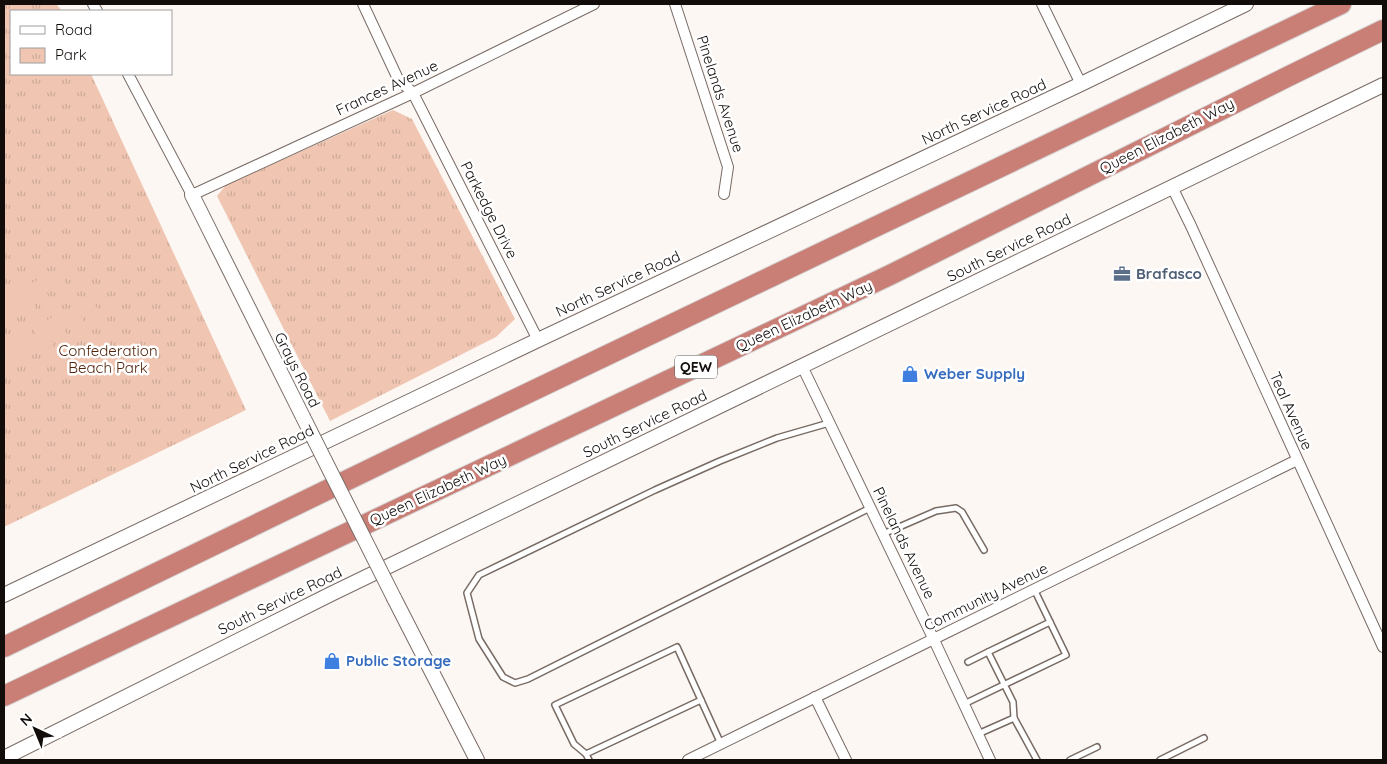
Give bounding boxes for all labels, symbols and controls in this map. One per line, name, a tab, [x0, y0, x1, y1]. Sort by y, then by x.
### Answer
legend	[10, 10, 172, 75]
text: Road	[55, 20, 92, 39]
street label: Pinelands Avenue	[693, 33, 748, 155]
text: Park	[55, 45, 87, 64]
street label: Frances Avenue	[333, 56, 441, 119]
street label: North Service Road	[918, 74, 1049, 149]
street label: Queen Elizabeth Way	[1096, 93, 1237, 178]
street label: Parkedge Drive	[457, 158, 522, 262]
street label: South Service Road	[944, 209, 1074, 286]
street label: North Service Road	[552, 246, 683, 321]
office icon: Brafasco	[1112, 264, 1132, 284]
place label: Brafasco	[1136, 264, 1202, 283]
street label: Queen Elizabeth Way	[732, 276, 875, 356]
street label: Grays Road	[270, 329, 324, 411]
park label: Confederation Beach Park	[58, 341, 158, 377]
road number: QEW	[675, 356, 717, 378]
shop icon: Weber Supply	[900, 364, 920, 384]
place label: Weber Supply	[924, 364, 1025, 383]
street label: Teal Avenue	[1266, 369, 1317, 453]
street label: South Service Road	[580, 385, 710, 462]
street label: North Service Road	[187, 420, 317, 497]
street label: Queen Elizabeth Way	[366, 450, 509, 530]
street label: Pinelands Avenue	[869, 484, 940, 602]
street label: Community Avenue	[921, 558, 1051, 635]
street label: South Service Road	[215, 562, 345, 639]
shop icon: Public Storage	[322, 651, 342, 671]
place label: Public Storage	[346, 651, 451, 670]
north arrow	[10, 704, 60, 754]
text: N	[16, 710, 36, 730]

